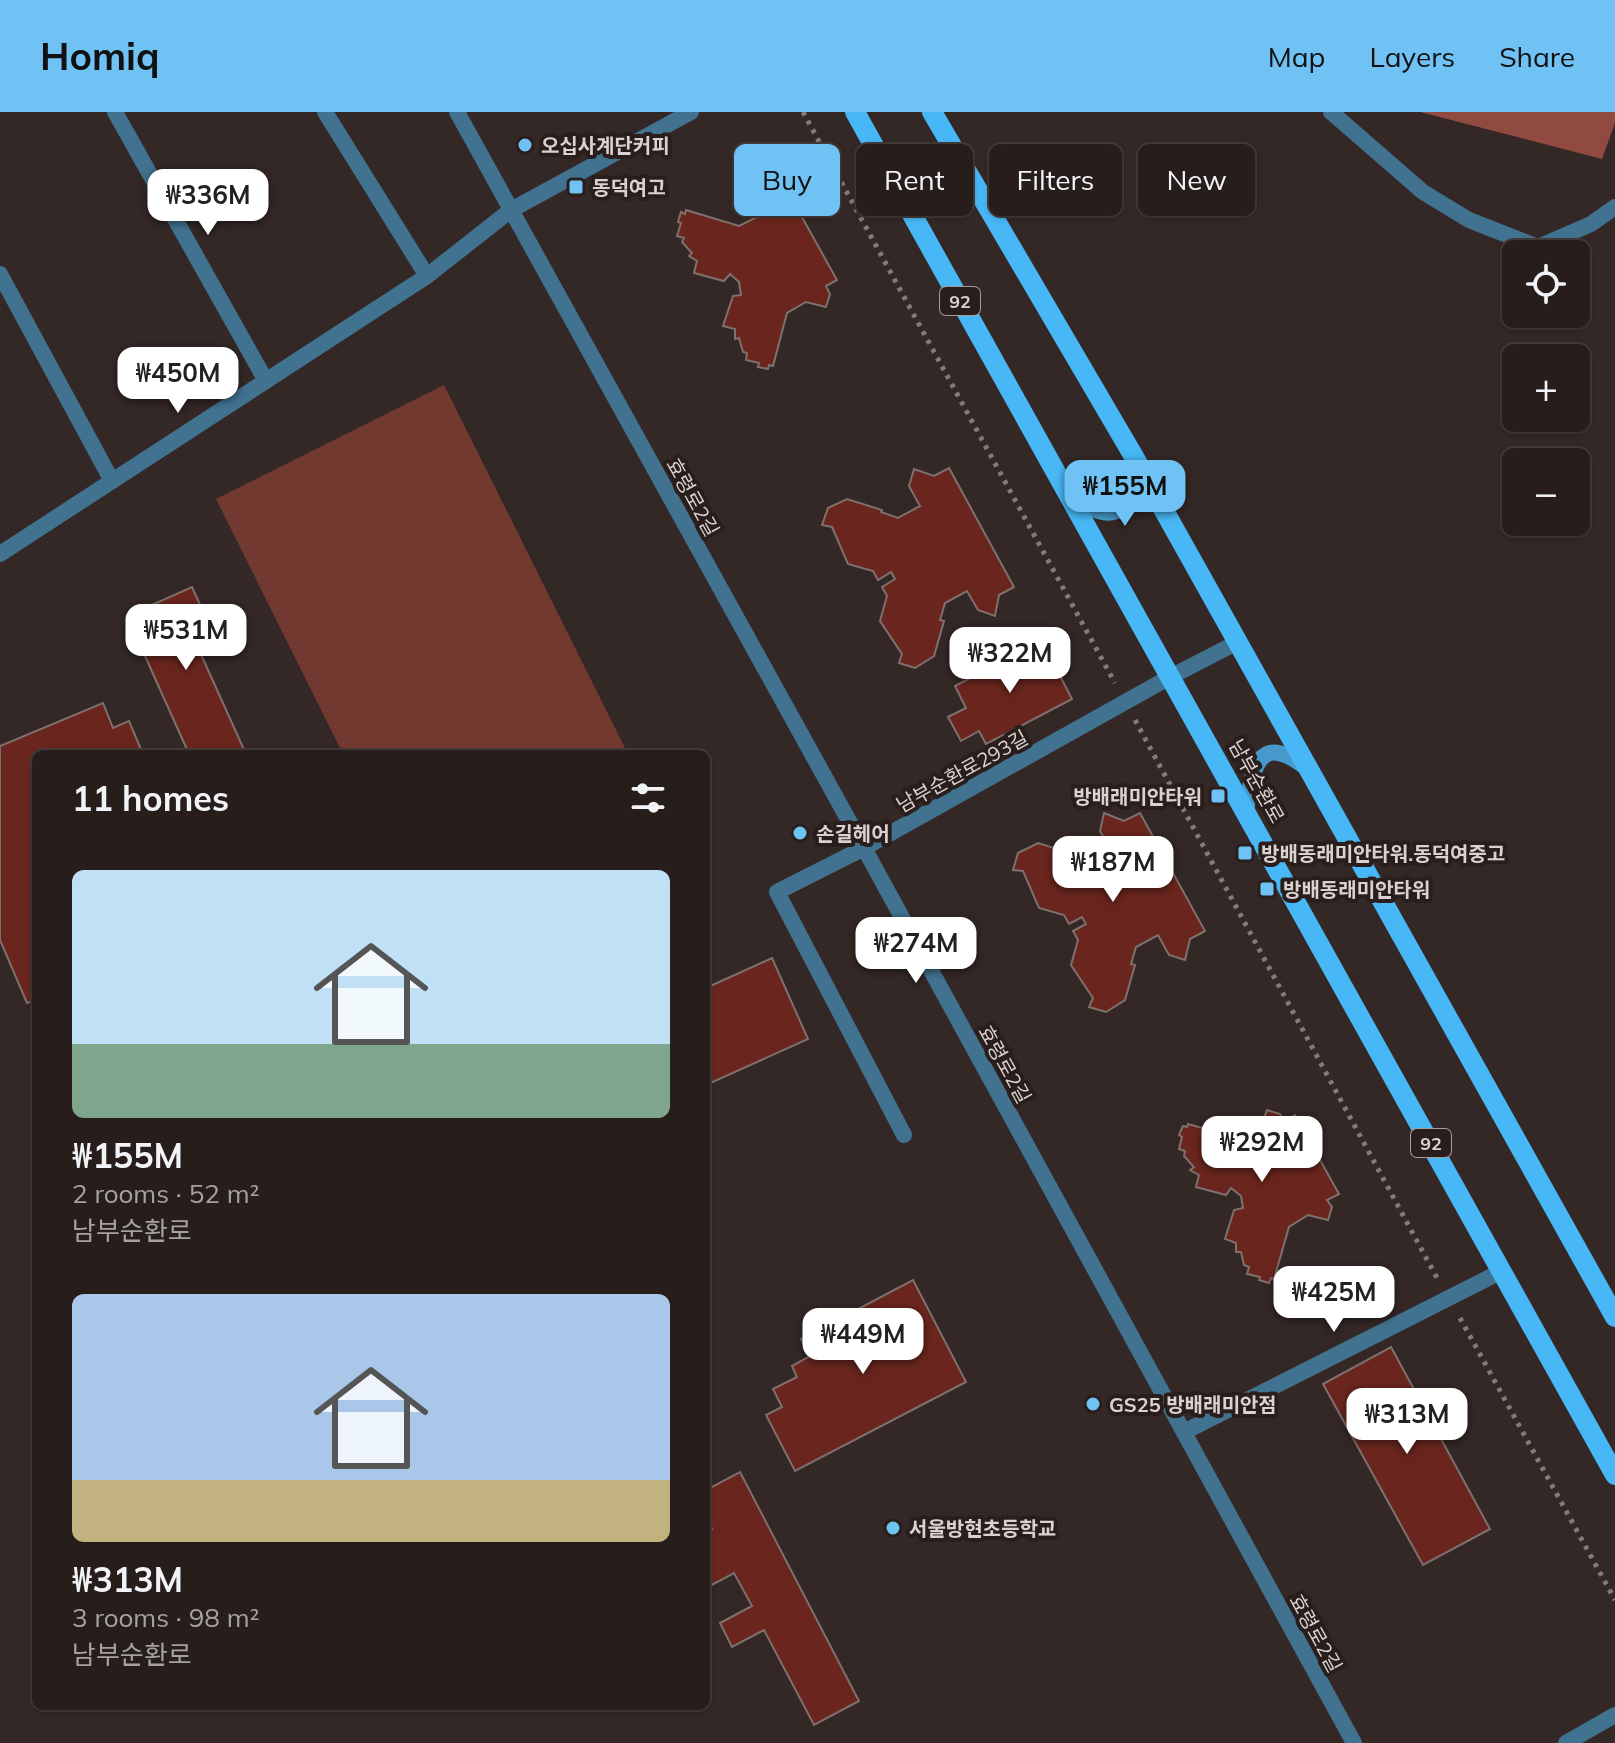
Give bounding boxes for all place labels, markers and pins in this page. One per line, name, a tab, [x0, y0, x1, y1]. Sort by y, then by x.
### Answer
place label: 오십사계단커피	[541, 133, 670, 158]
marker: 오십사계단커피	[516, 136, 534, 154]
pin: ₩336M	[152, 169, 264, 237]
place label: 동덕여고	[592, 175, 666, 200]
marker: 동덕여고	[567, 178, 585, 196]
pin: ₩450M	[122, 347, 234, 415]
pin: ₩155M	[1069, 460, 1181, 528]
pin: ₩531M	[130, 604, 242, 672]
pin: ₩322M	[954, 627, 1066, 695]
place label: 방배래미안타워	[1073, 784, 1202, 809]
marker: 방배래미안타워	[1209, 787, 1227, 805]
place label: 손길헤어	[816, 821, 890, 846]
marker: 손길헤어	[791, 824, 809, 842]
pin: ₩187M	[1057, 836, 1169, 904]
place label: 방배동래미안타워.동덕여중고	[1261, 841, 1505, 866]
marker: 방배동래미안타워.동덕여중고	[1236, 844, 1254, 862]
place label: 방배동래미안타워	[1283, 877, 1430, 902]
marker: 방배동래미안타워	[1258, 880, 1276, 898]
pin: ₩274M	[860, 917, 972, 985]
pin: ₩292M	[1206, 1116, 1318, 1184]
pin: ₩425M	[1278, 1266, 1390, 1334]
pin: ₩449M	[807, 1308, 919, 1376]
pin: ₩313M	[1351, 1388, 1463, 1456]
place label: GS25 방배래미안점	[1109, 1392, 1277, 1417]
marker: GS25 방배래미안점	[1084, 1395, 1102, 1413]
place label: 서울방현초등학교	[909, 1516, 1056, 1541]
marker: 서울방현초등학교	[884, 1519, 902, 1537]

